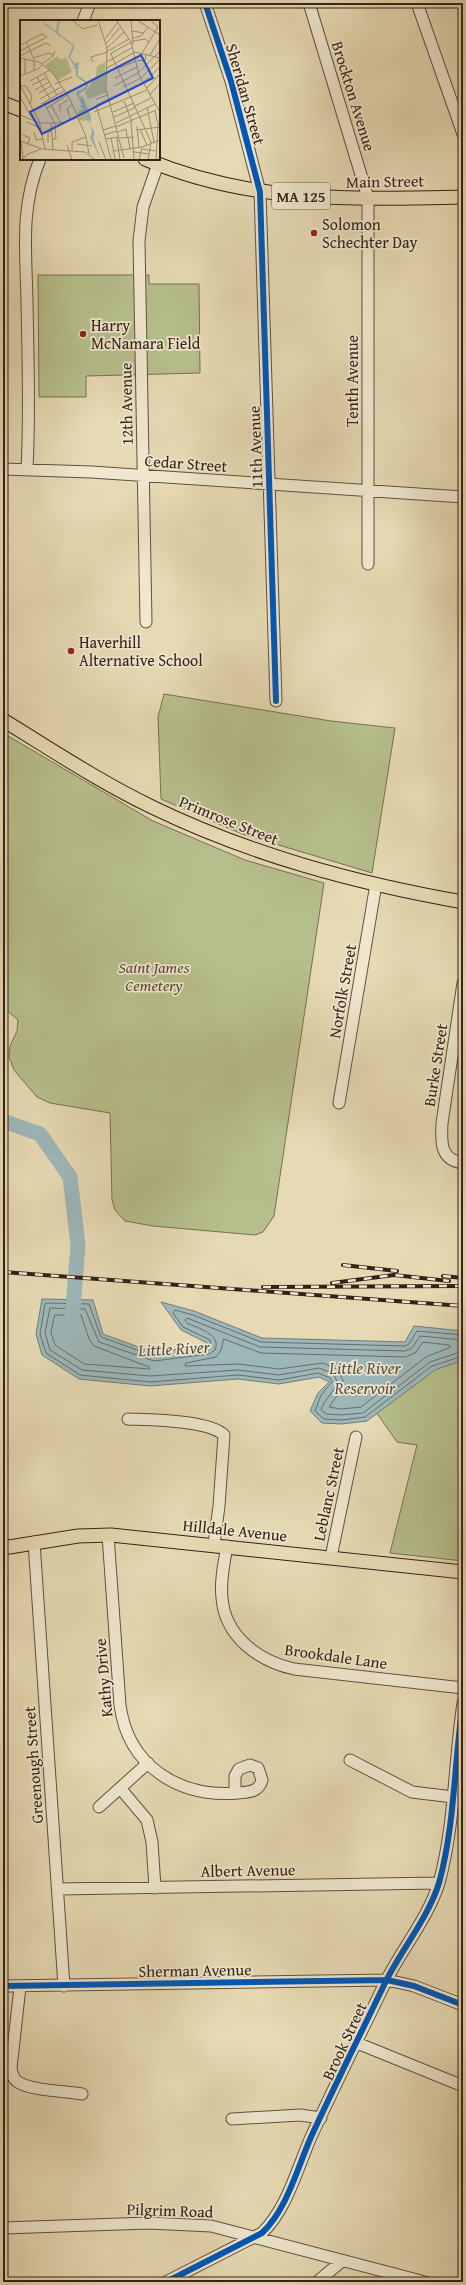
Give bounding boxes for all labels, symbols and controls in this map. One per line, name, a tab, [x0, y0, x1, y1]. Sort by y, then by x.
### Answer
inset map	[20, 20, 160, 160]
street label: Brockton Avenue	[326, 38, 382, 154]
street label: Sheridan Street	[220, 40, 272, 148]
street label: Main Street	[346, 168, 425, 194]
road number: MA 125	[272, 183, 330, 209]
place label: Solomon Schechter Day	[322, 212, 418, 254]
marker: Solomon Schechter Day	[309, 228, 319, 238]
place label: Harry McNamara Field	[91, 313, 201, 355]
marker: Harry McNamara Field	[78, 329, 88, 339]
street label: Tenth Avenue	[340, 335, 364, 427]
street label: 12th Avenue	[113, 362, 139, 446]
street label: 11th Avenue	[242, 405, 268, 489]
street label: Cedar Street	[144, 448, 229, 478]
place label: Haverhill Alternative School	[79, 630, 203, 672]
marker: Haverhill Alternative School	[66, 646, 76, 656]
street label: Primrose Street	[176, 789, 283, 851]
street label: Norfolk Street	[322, 942, 362, 1040]
park label: Saint James Cemetery	[118, 955, 190, 997]
street label: Burke Street	[417, 1021, 453, 1108]
water label: Little River	[137, 1334, 211, 1362]
water label: Little River Reservoir	[328, 1355, 401, 1400]
street label: Leblanc Street	[306, 1444, 350, 1543]
street label: Hilldale Avenue	[182, 1513, 288, 1547]
street label: Brookdale Lane	[283, 1637, 389, 1675]
street label: Kathy Drive	[88, 1638, 118, 1718]
street label: Greenough Street	[17, 1705, 49, 1824]
street label: Albert Avenue	[200, 1857, 296, 1883]
street label: Sherman Avenue	[138, 1957, 252, 1983]
street label: Brook Street	[315, 1998, 373, 2084]
street label: Pilgrim Road	[126, 2196, 214, 2224]

